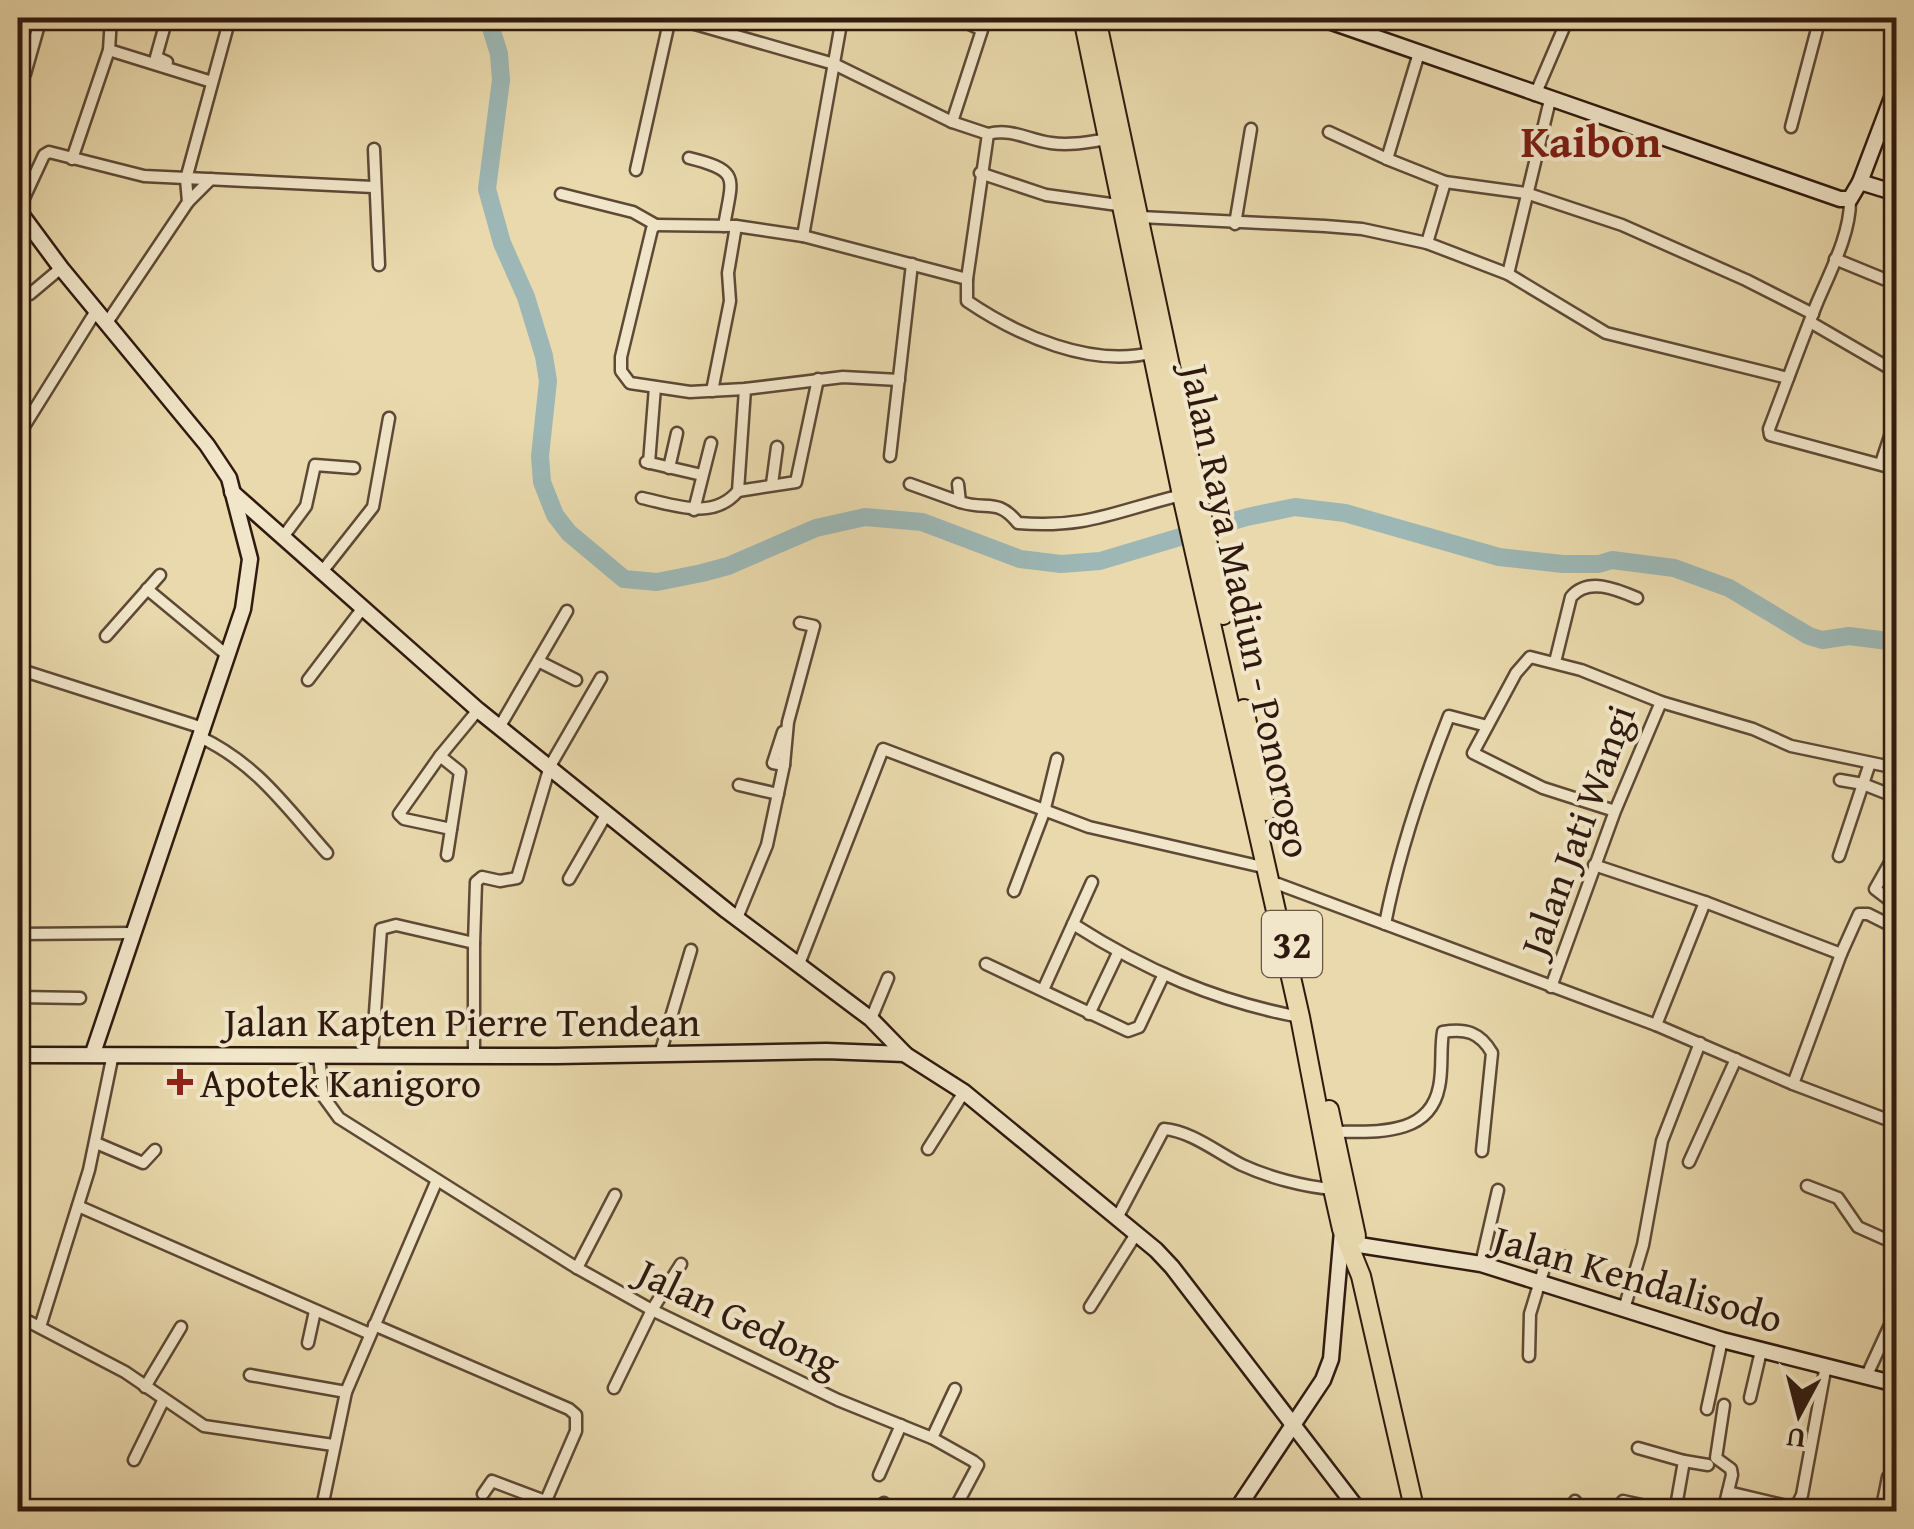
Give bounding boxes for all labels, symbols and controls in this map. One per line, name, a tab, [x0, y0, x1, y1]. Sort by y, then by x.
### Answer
district label: Kaibon	[1521, 108, 1662, 173]
street label: Jalan Raya Madiun - Ponorogo	[1165, 354, 1328, 863]
street label: Jalan Jati Wangi	[1503, 696, 1650, 969]
road number: 32	[1262, 911, 1322, 977]
street label: Jalan Kapten Pierre Tendean	[219, 992, 700, 1051]
place label: Apotek Kanigoro	[200, 1053, 481, 1112]
marker: Apotek Kanigoro	[169, 1071, 191, 1093]
street label: Jalan Kendalisodo	[1482, 1207, 1790, 1348]
street label: Jalan Gedong	[623, 1240, 851, 1392]
north arrow	[1749, 1364, 1849, 1464]
text: U	[1784, 1418, 1808, 1461]

